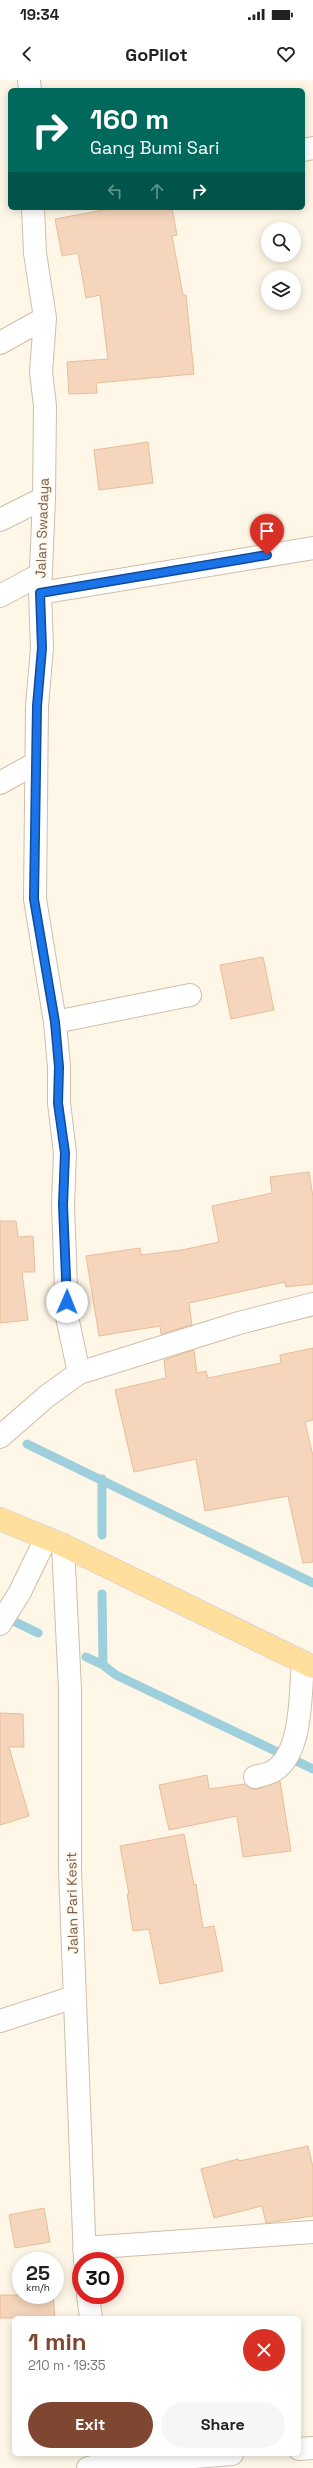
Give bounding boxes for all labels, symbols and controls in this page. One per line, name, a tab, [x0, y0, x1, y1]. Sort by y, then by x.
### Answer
text: 19:34	[20, 5, 59, 24]
icon: back	[16, 43, 38, 65]
text: GoPilot	[125, 43, 188, 66]
icon: heart	[275, 43, 297, 65]
text: 160 m	[90, 101, 169, 137]
icon: right	[24, 104, 76, 156]
text: Gang Bumi Sari	[90, 136, 219, 159]
icon: left	[104, 180, 126, 202]
icon: ahead	[146, 180, 168, 202]
icon: right	[188, 180, 210, 202]
map controls	[261, 222, 301, 310]
button: search	[261, 222, 301, 262]
button: layers	[261, 270, 301, 310]
street label: Jalan Swadaya	[31, 477, 53, 579]
pin	[250, 514, 284, 555]
icon: arrive	[256, 520, 278, 542]
position arrow	[46, 1281, 88, 1323]
street label: Jalan Pari Kesit	[62, 1852, 82, 1954]
speed limit sign: 30	[72, 2252, 124, 2304]
text: 25	[26, 2260, 50, 2286]
text: km/h	[26, 2281, 50, 2294]
text: 1 min	[28, 2326, 87, 2357]
button: close	[243, 2329, 285, 2371]
text: 210 m · 19:35	[28, 2357, 106, 2374]
button: Exit	[28, 2402, 153, 2448]
button: Share	[161, 2402, 285, 2448]

